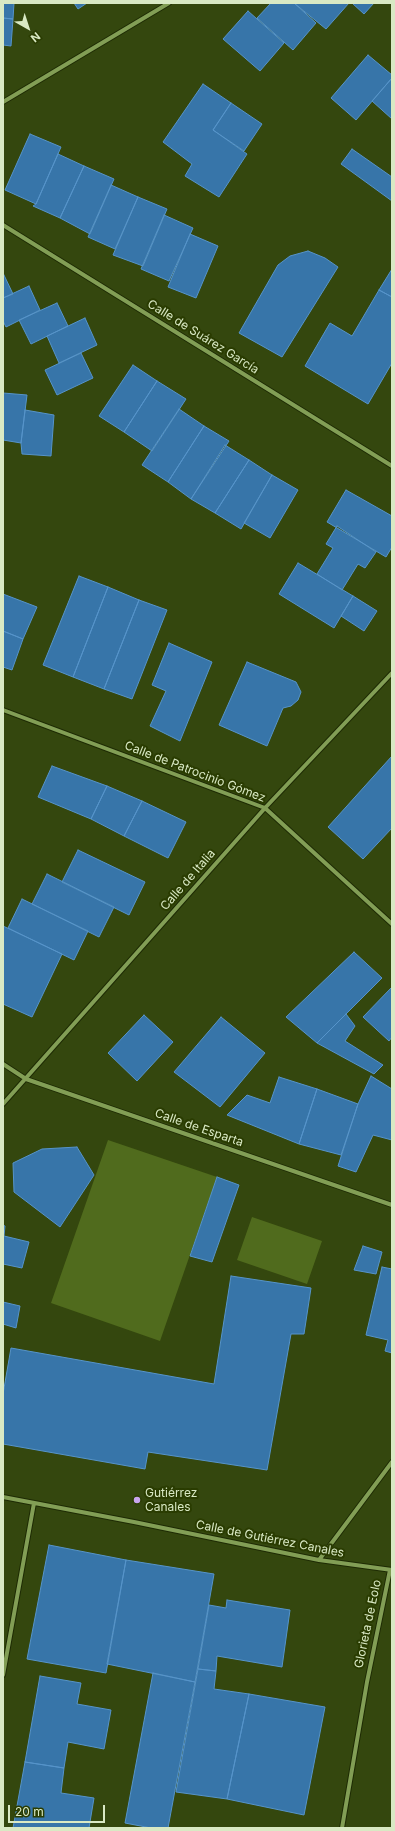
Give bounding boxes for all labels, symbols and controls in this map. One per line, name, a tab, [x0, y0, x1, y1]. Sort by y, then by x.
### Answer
north arrow	[8, 8, 48, 48]
text: N	[28, 29, 43, 45]
street label: Calle de Suárez García	[145, 297, 261, 377]
street label: Calle de Patrocinio Gómez	[123, 738, 267, 806]
street label: Calle de Italia	[158, 847, 218, 913]
street label: Calle de Esparta	[153, 1106, 245, 1150]
place label: Gutiérrez Canales	[145, 1486, 197, 1514]
marker: Gutiérrez Canales	[132, 1495, 142, 1505]
street label: Calle de Gutiérrez Canales	[195, 1518, 345, 1560]
street label: Glorieta de Eolo	[352, 1578, 384, 1670]
scale bar	[10, 1797, 107, 1823]
text: 20 m	[15, 1804, 44, 1819]

